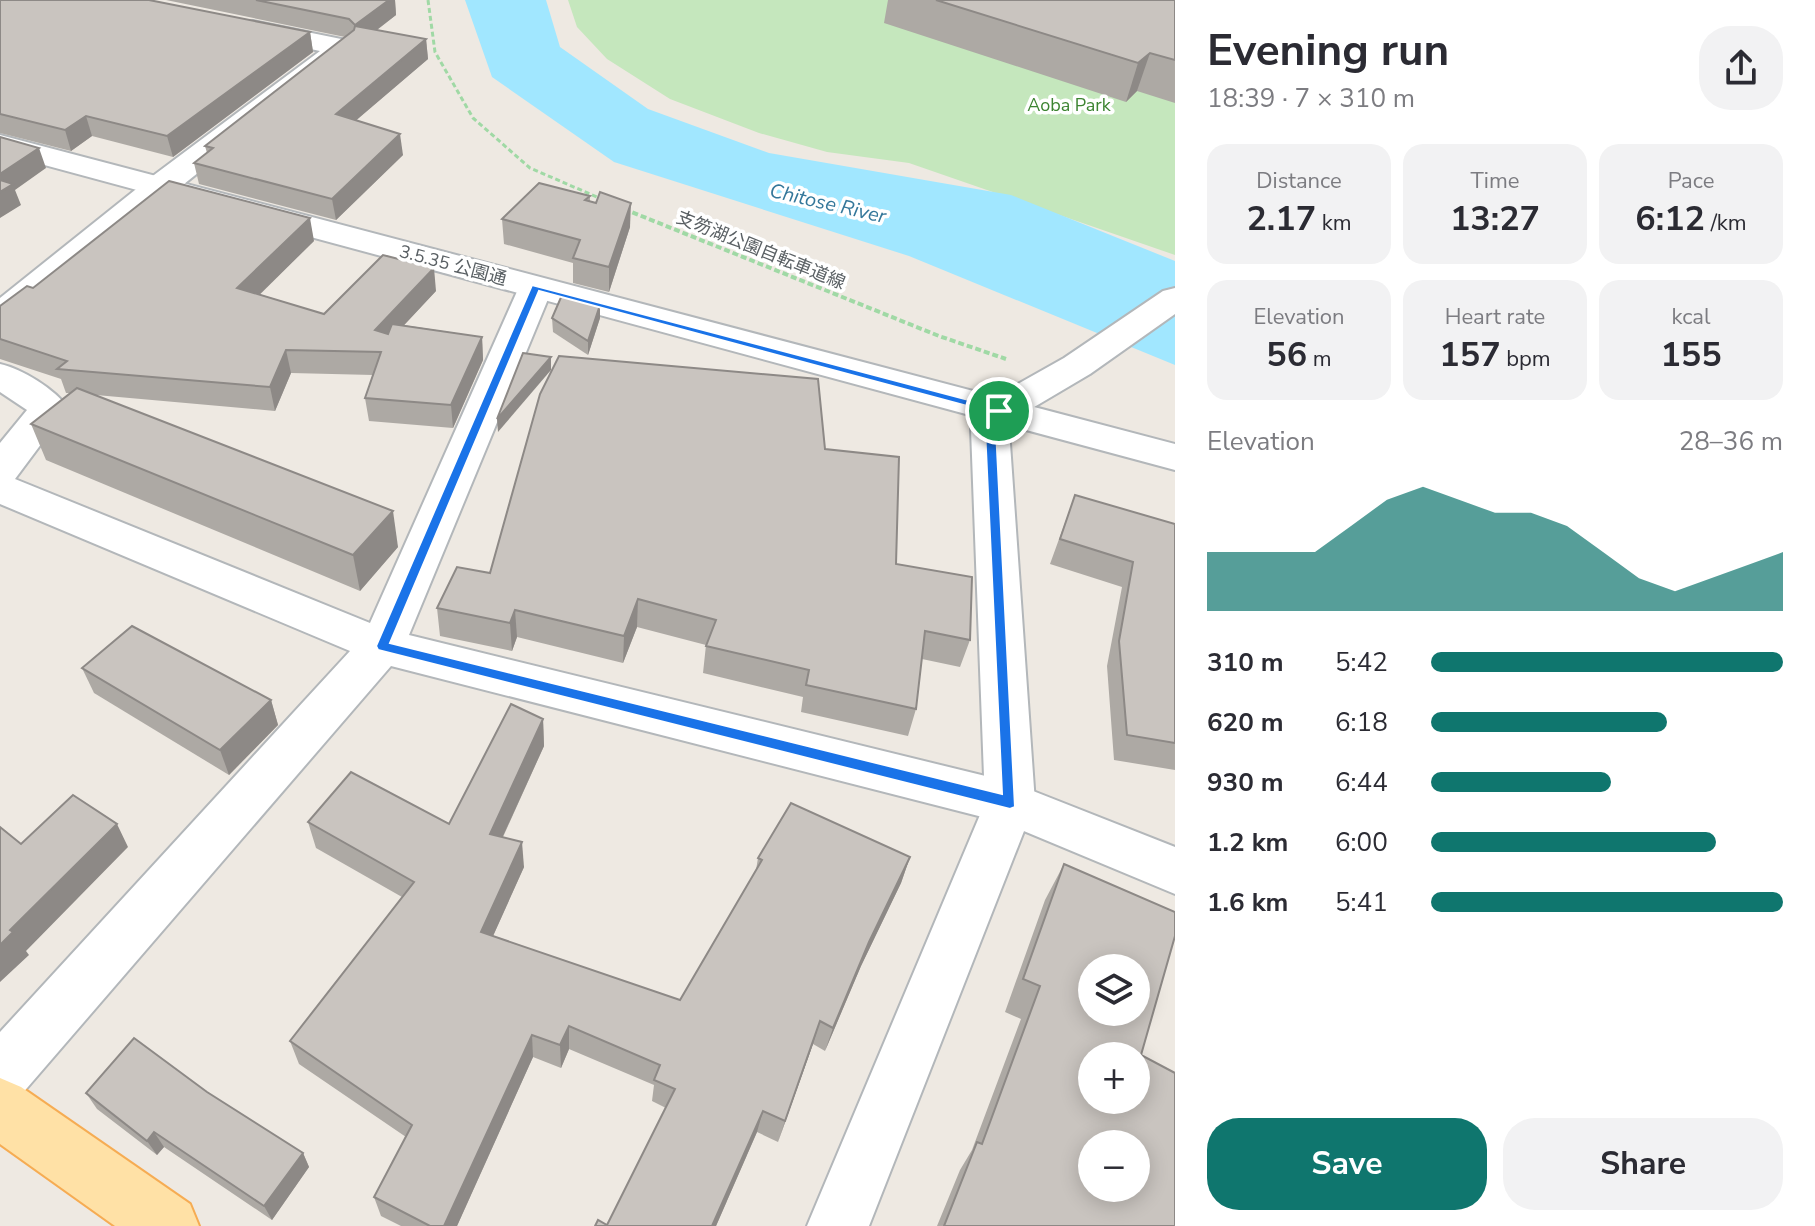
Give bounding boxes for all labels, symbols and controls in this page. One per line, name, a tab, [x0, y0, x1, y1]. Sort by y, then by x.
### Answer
text: Evening run	[1207, 21, 1449, 81]
button: share	[1699, 26, 1783, 110]
text: 18:39 · 7 × 310 m	[1207, 81, 1415, 116]
park label: Aoba Park	[1027, 93, 1112, 117]
text: Distance	[1256, 166, 1342, 196]
text: Time	[1471, 166, 1519, 196]
text: Pace	[1668, 166, 1714, 196]
water label: Chitose River	[767, 177, 890, 230]
text: 2.17	[1246, 196, 1316, 242]
text: 13:27	[1450, 196, 1540, 242]
text: 6:12	[1635, 196, 1705, 242]
street label: 支笏湖公園自転車道線	[673, 205, 849, 295]
text: km	[1316, 208, 1352, 238]
text: /km	[1705, 208, 1747, 238]
street label: 3.5.35 公園通	[397, 239, 509, 291]
text: Elevation	[1253, 302, 1345, 332]
text: Heart rate	[1445, 302, 1545, 332]
text: kcal	[1672, 302, 1711, 332]
text: 56	[1266, 332, 1307, 378]
text: 157	[1439, 332, 1501, 378]
text: 155	[1660, 332, 1722, 378]
text: m	[1307, 344, 1332, 374]
text: bpm	[1501, 344, 1551, 374]
pin	[965, 377, 1033, 445]
icon: arrive	[977, 389, 1021, 433]
text: Elevation	[1207, 424, 1315, 459]
text: 28–36 m	[1679, 424, 1783, 459]
text: 310 m	[1207, 645, 1284, 680]
text: 5:42	[1335, 645, 1388, 680]
text: 620 m	[1207, 705, 1284, 740]
text: 6:18	[1335, 705, 1388, 740]
text: 930 m	[1207, 765, 1284, 800]
text: 6:44	[1335, 765, 1388, 800]
text: 1.2 km	[1207, 825, 1288, 860]
text: 6:00	[1335, 825, 1388, 860]
text: 1.6 km	[1207, 885, 1288, 920]
text: 5:41	[1335, 885, 1388, 920]
map controls	[1078, 954, 1150, 1202]
button: layers	[1078, 954, 1150, 1026]
button: +	[1078, 1042, 1150, 1114]
button: Save	[1207, 1118, 1487, 1210]
button: Share	[1503, 1118, 1783, 1210]
button: −	[1078, 1130, 1150, 1202]

